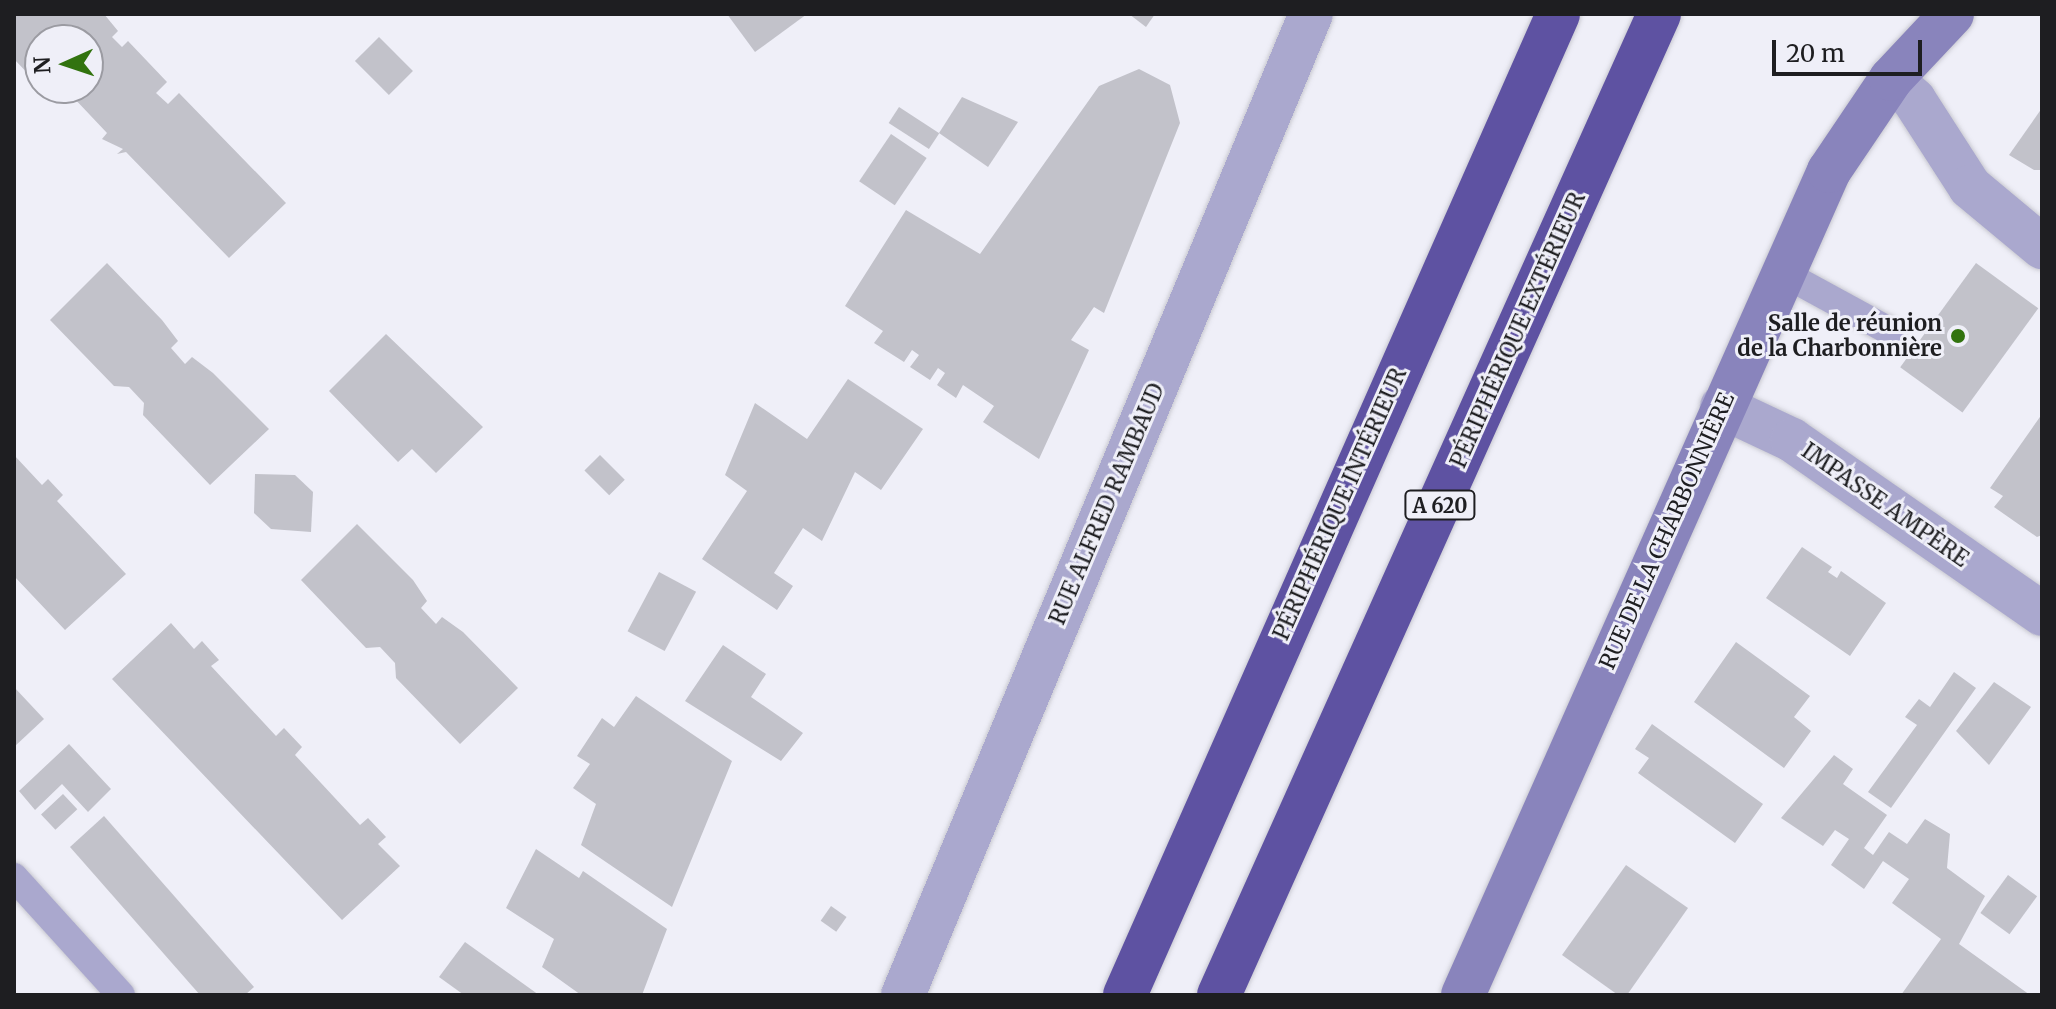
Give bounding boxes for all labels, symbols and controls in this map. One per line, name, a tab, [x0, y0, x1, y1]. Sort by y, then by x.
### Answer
north arrow	[24, 24, 104, 104]
scale bar	[1776, 24, 1926, 74]
text: 20 m	[1786, 38, 1845, 69]
text: N	[28, 56, 56, 75]
street label: PÉRIPHÉRIQUE EXTÉRIEUR	[1445, 188, 1591, 472]
place label: Salle de réunion de la Charbonnière	[1737, 310, 1942, 362]
marker: Salle de réunion de la Charbonnière	[1949, 327, 1967, 345]
street label: PÉRIPHÉRIQUE INTÉRIEUR	[1268, 364, 1412, 644]
street label: RUE ALFRED RAMBAUD	[1044, 379, 1170, 629]
street label: RUE DE LA CHARBONNIÈRE	[1594, 389, 1740, 673]
street label: IMPASSE AMPÈRE	[1796, 437, 1974, 573]
road number: A 620	[1404, 489, 1476, 521]

